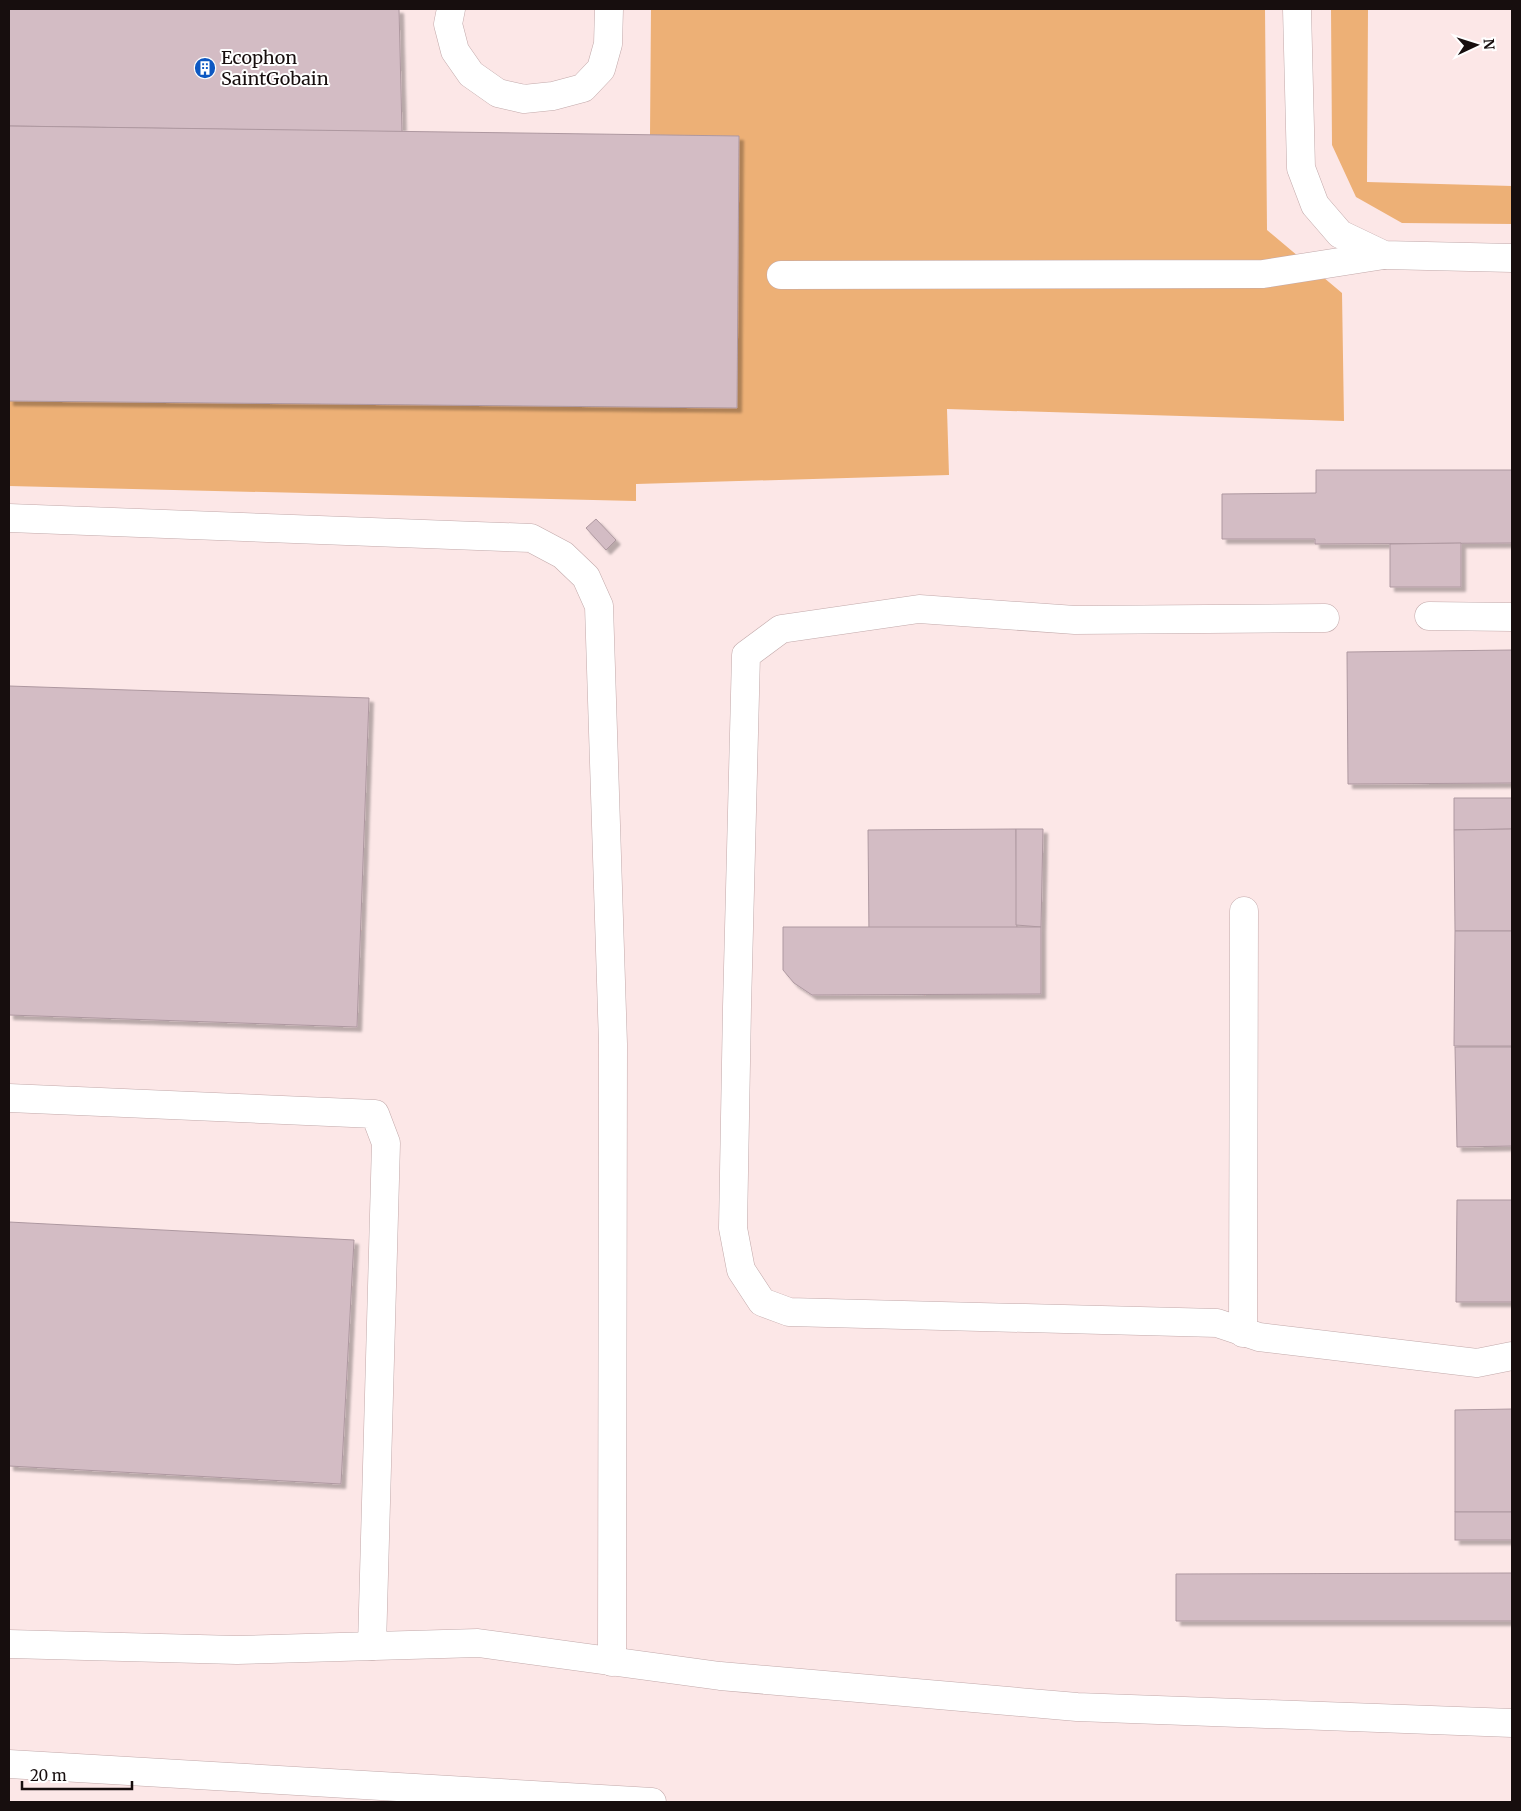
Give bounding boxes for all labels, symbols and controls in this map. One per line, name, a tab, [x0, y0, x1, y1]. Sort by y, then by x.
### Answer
north arrow	[1451, 20, 1501, 70]
text: N	[1480, 38, 1498, 50]
place label: Ecophon SaintGobain	[221, 46, 329, 90]
building icon: Ecophon SaintGobain	[193, 56, 217, 80]
scale bar	[22, 1758, 132, 1790]
text: 20 m	[30, 1766, 67, 1785]

